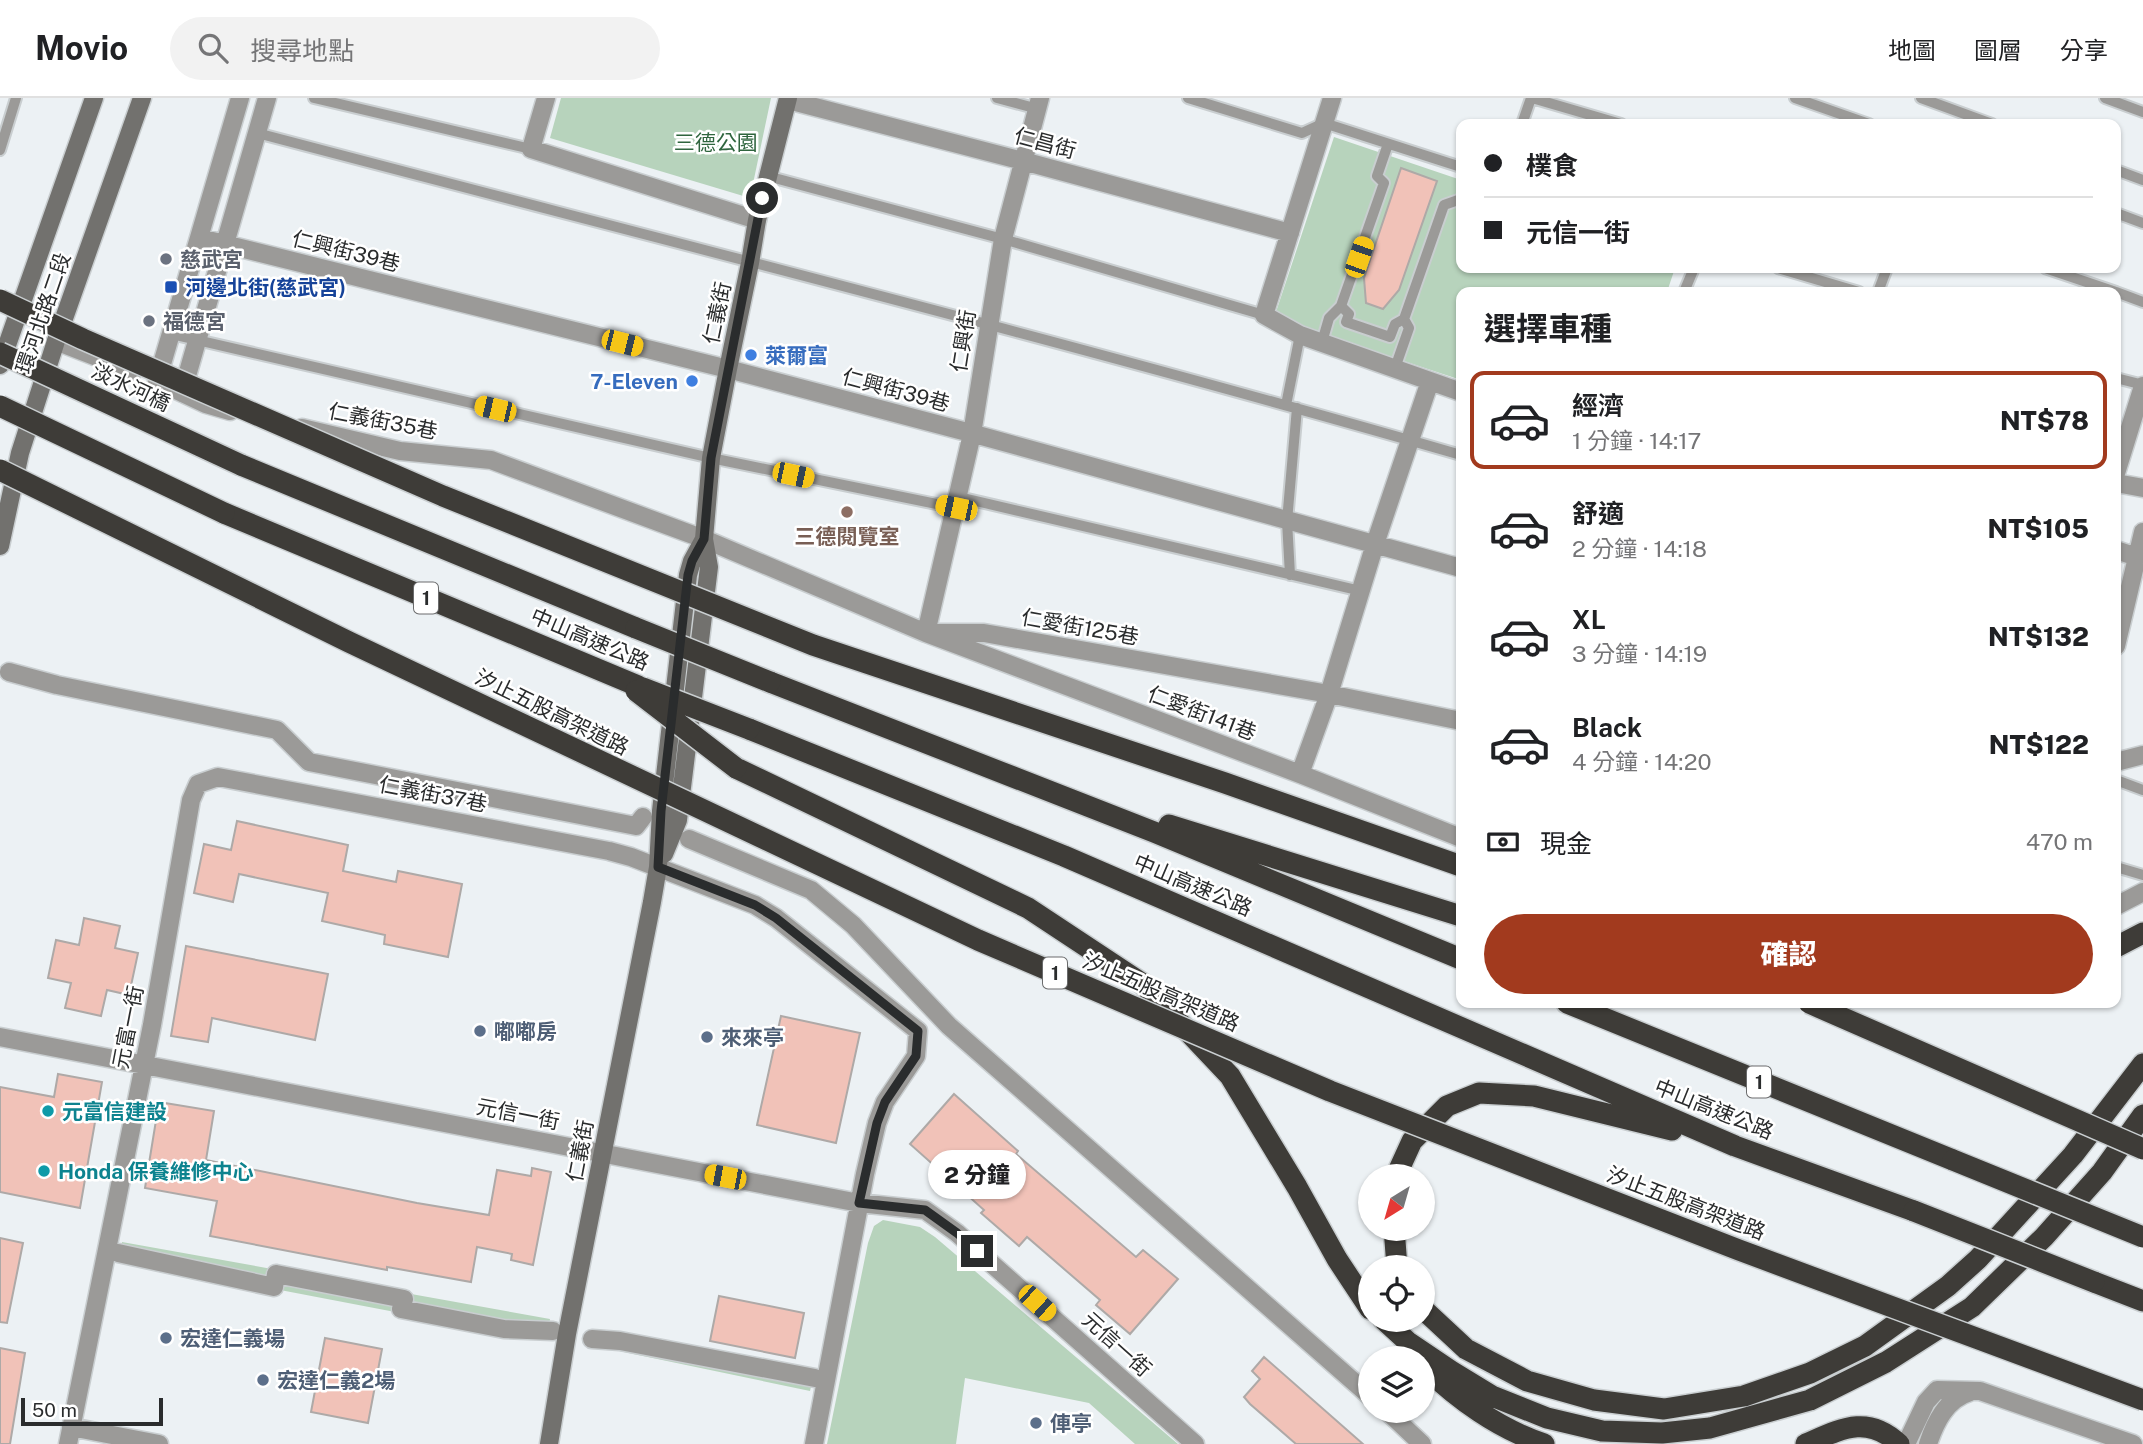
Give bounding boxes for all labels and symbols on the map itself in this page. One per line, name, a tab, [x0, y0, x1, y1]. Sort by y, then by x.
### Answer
street label: 仁昌街	[1011, 123, 1079, 163]
park label: 三德公園	[674, 130, 758, 155]
route start	[746, 182, 778, 214]
street label: 仁興街39巷	[290, 226, 402, 276]
car	[1343, 234, 1376, 280]
place label: 慈武宮	[180, 247, 243, 272]
street label: 環河北路二段	[11, 249, 75, 377]
marker: 慈武宮	[158, 251, 174, 267]
place label: 河邊北街(慈武宮)	[185, 275, 346, 300]
marker: 河邊北街(慈武宮)	[163, 279, 179, 295]
street label: 仁義街	[698, 280, 736, 346]
street label: 仁興街	[946, 308, 980, 374]
place label: 福德宮	[163, 309, 226, 334]
marker: 福德宮	[141, 313, 157, 329]
car	[600, 328, 645, 358]
place label: 萊爾富	[765, 343, 828, 368]
marker: 萊爾富	[743, 347, 759, 363]
street label: 淡水河橋	[88, 358, 174, 416]
street label: 仁興街39巷	[840, 364, 952, 416]
place label: 7-Eleven	[590, 369, 678, 394]
marker: 7-Eleven	[684, 373, 700, 389]
car	[473, 394, 518, 424]
street label: 仁義街35巷	[326, 398, 440, 444]
car	[771, 460, 816, 490]
car	[934, 493, 979, 523]
marker: 三德閱覽室	[839, 504, 855, 520]
place label: 三德閱覽室	[795, 524, 900, 549]
road number: 1	[414, 583, 438, 614]
street label: 中山高速公路	[527, 603, 653, 675]
street label: 仁愛街125巷	[1019, 604, 1141, 650]
street label: 汐止五股高架道路	[471, 664, 633, 760]
street label: 仁愛街141巷	[1144, 681, 1260, 745]
street label: 仁義街37巷	[377, 771, 489, 817]
street label: 中山高速公路	[1130, 849, 1256, 921]
street label: 汐止五股高架道路	[1079, 948, 1243, 1036]
road number: 1	[1043, 958, 1067, 988]
street label: 元富一街	[108, 983, 148, 1071]
place label: 嘟嘟房	[494, 1019, 557, 1044]
marker: 嘟嘟房	[472, 1023, 488, 1039]
place label: 來來亭	[721, 1025, 784, 1050]
marker: 來來亭	[699, 1029, 715, 1045]
road number: 1	[1747, 1066, 1771, 1098]
street label: 中山高速公路	[1651, 1074, 1777, 1144]
street label: 元信一街	[474, 1094, 562, 1134]
place label: 元富信建設	[62, 1099, 167, 1124]
marker: 元富信建設	[40, 1103, 56, 1119]
street label: 仁義街	[562, 1118, 598, 1184]
callout: 2 分鐘	[928, 1150, 1026, 1198]
place label: Honda 保養維修中心	[58, 1159, 254, 1184]
street label: 汐止五股高架道路	[1603, 1161, 1769, 1245]
marker: Honda 保養維修中心	[36, 1163, 52, 1179]
car	[703, 1163, 748, 1191]
north arrow	[1358, 1164, 1435, 1241]
route end	[961, 1235, 993, 1267]
car	[1015, 1281, 1060, 1325]
street label: 元信一街	[1077, 1307, 1157, 1381]
place label: 宏達仁義場	[180, 1326, 285, 1351]
marker: 宏達仁義場	[158, 1330, 174, 1346]
place label: 宏達仁義2場	[277, 1368, 395, 1393]
marker: 宏達仁義2場	[255, 1372, 271, 1388]
scale bar	[21, 1395, 163, 1427]
place label: 俥亭	[1050, 1411, 1092, 1436]
marker: 俥亭	[1028, 1415, 1044, 1431]

